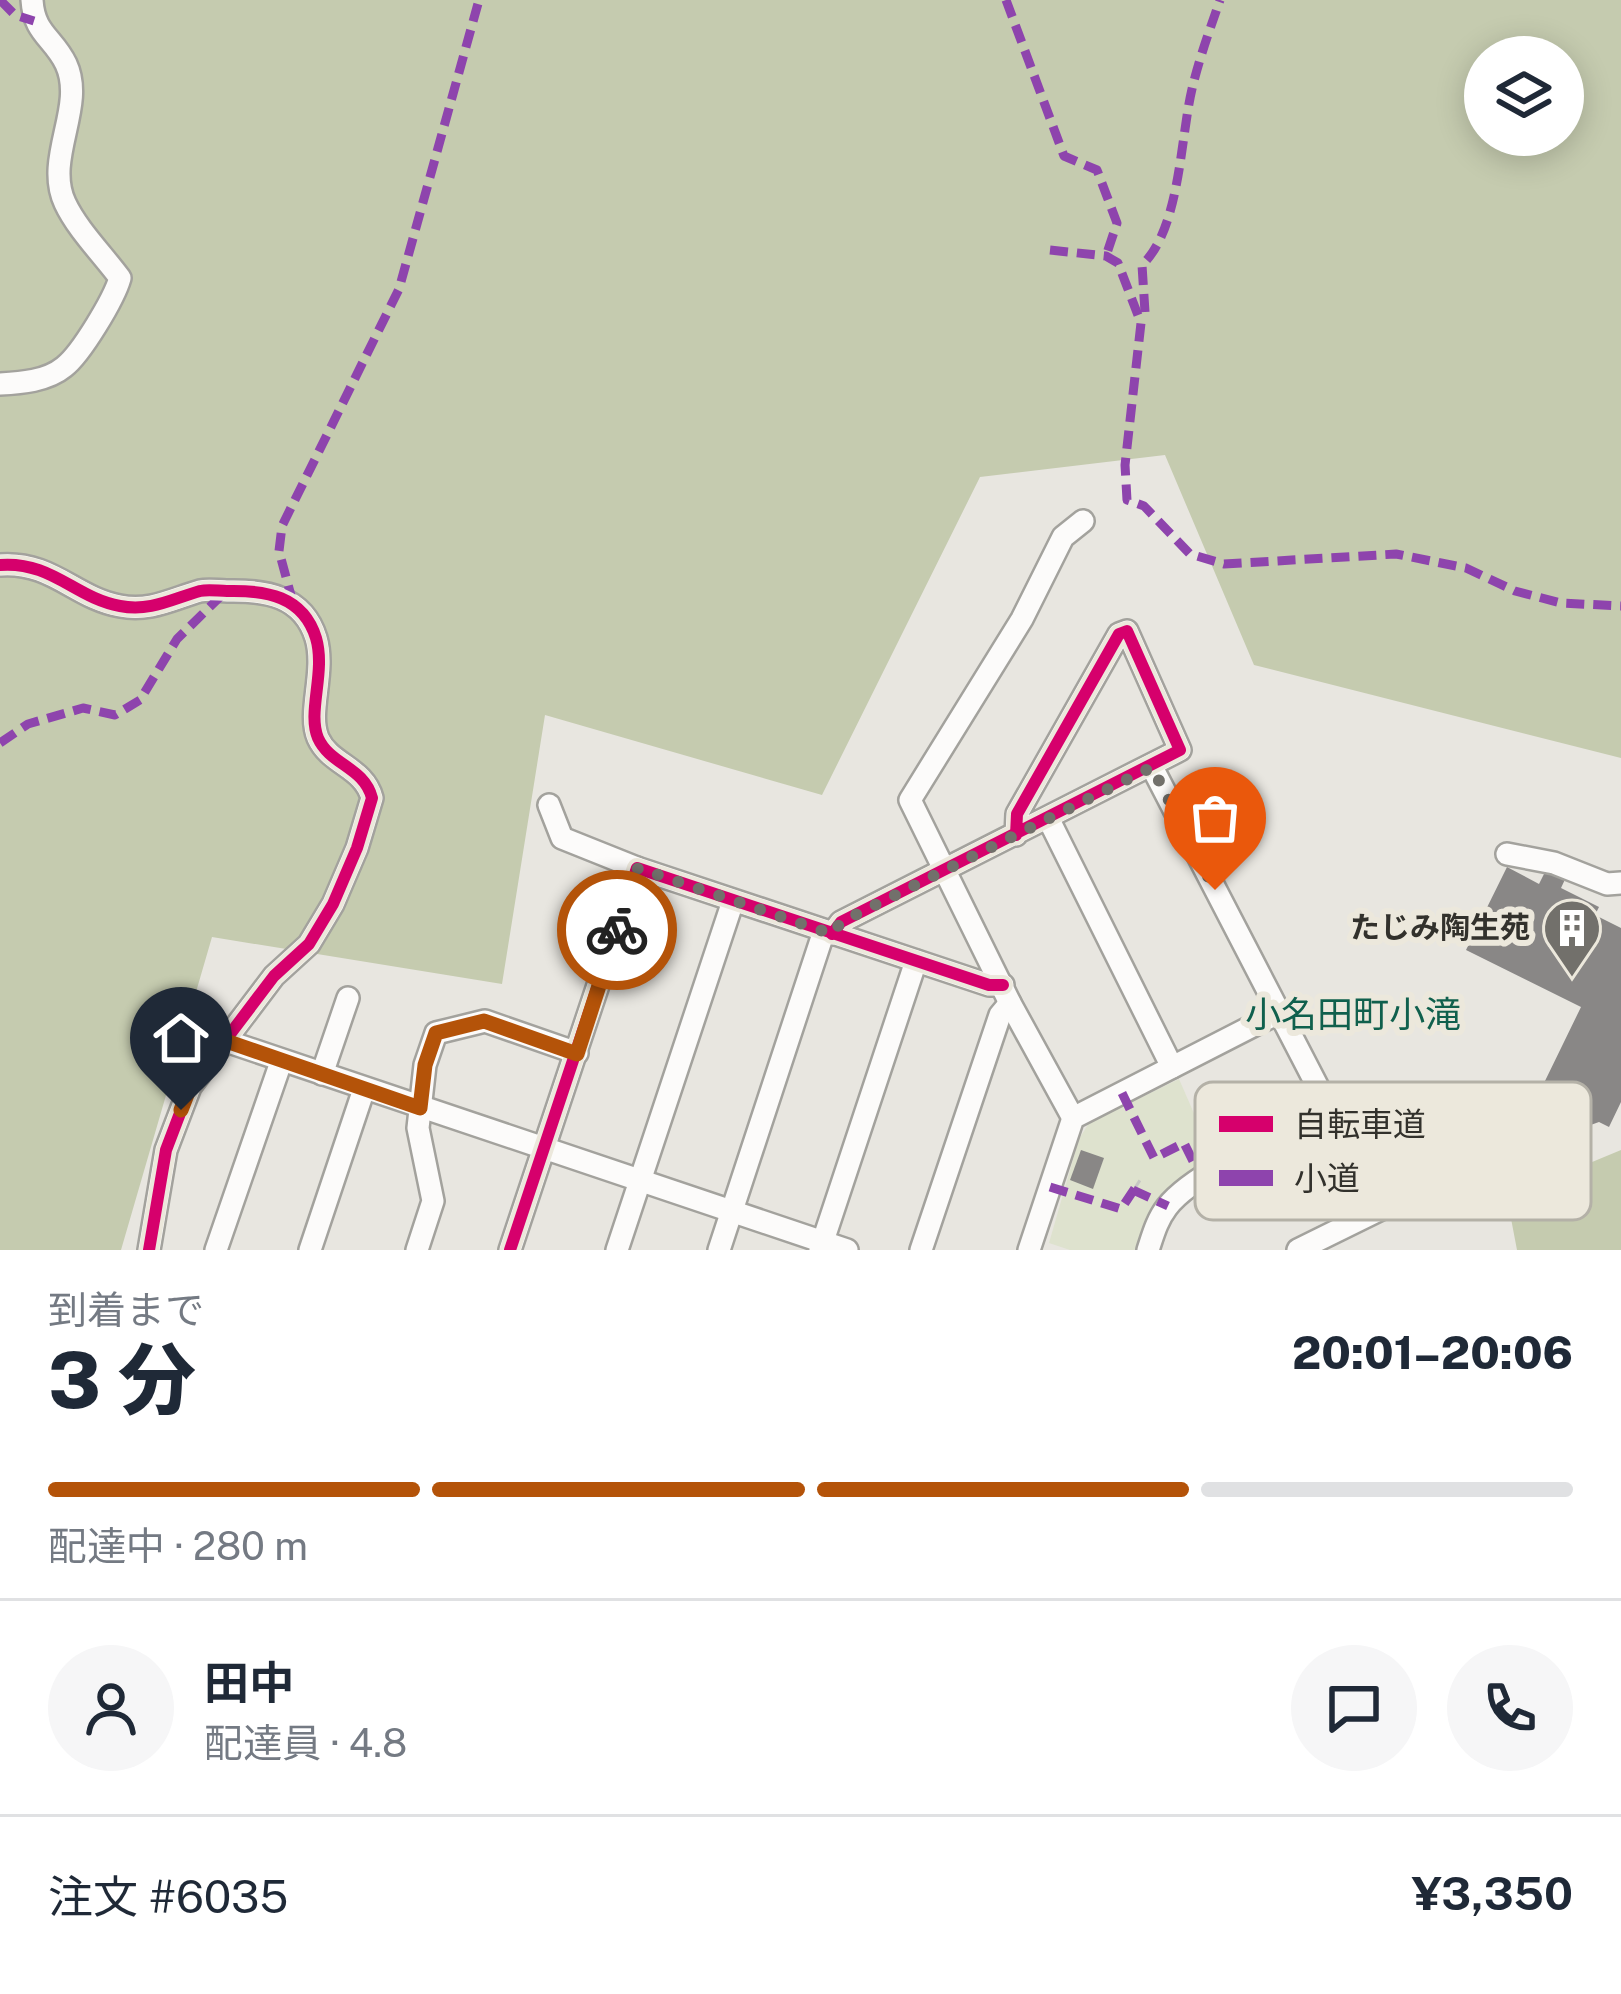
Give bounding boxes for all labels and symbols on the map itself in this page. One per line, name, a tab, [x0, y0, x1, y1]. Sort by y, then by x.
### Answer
pin	[1164, 767, 1266, 890]
courier	[557, 870, 677, 990]
building icon: たじみ陶生苑	[1541, 897, 1603, 979]
place label: たじみ陶生苑	[1350, 909, 1530, 945]
pin	[130, 987, 232, 1110]
district label: 小名田町小滝	[1245, 993, 1461, 1035]
legend	[1195, 1082, 1591, 1220]
text: 自転車道	[1294, 1105, 1426, 1143]
text: 小道	[1294, 1159, 1360, 1197]

